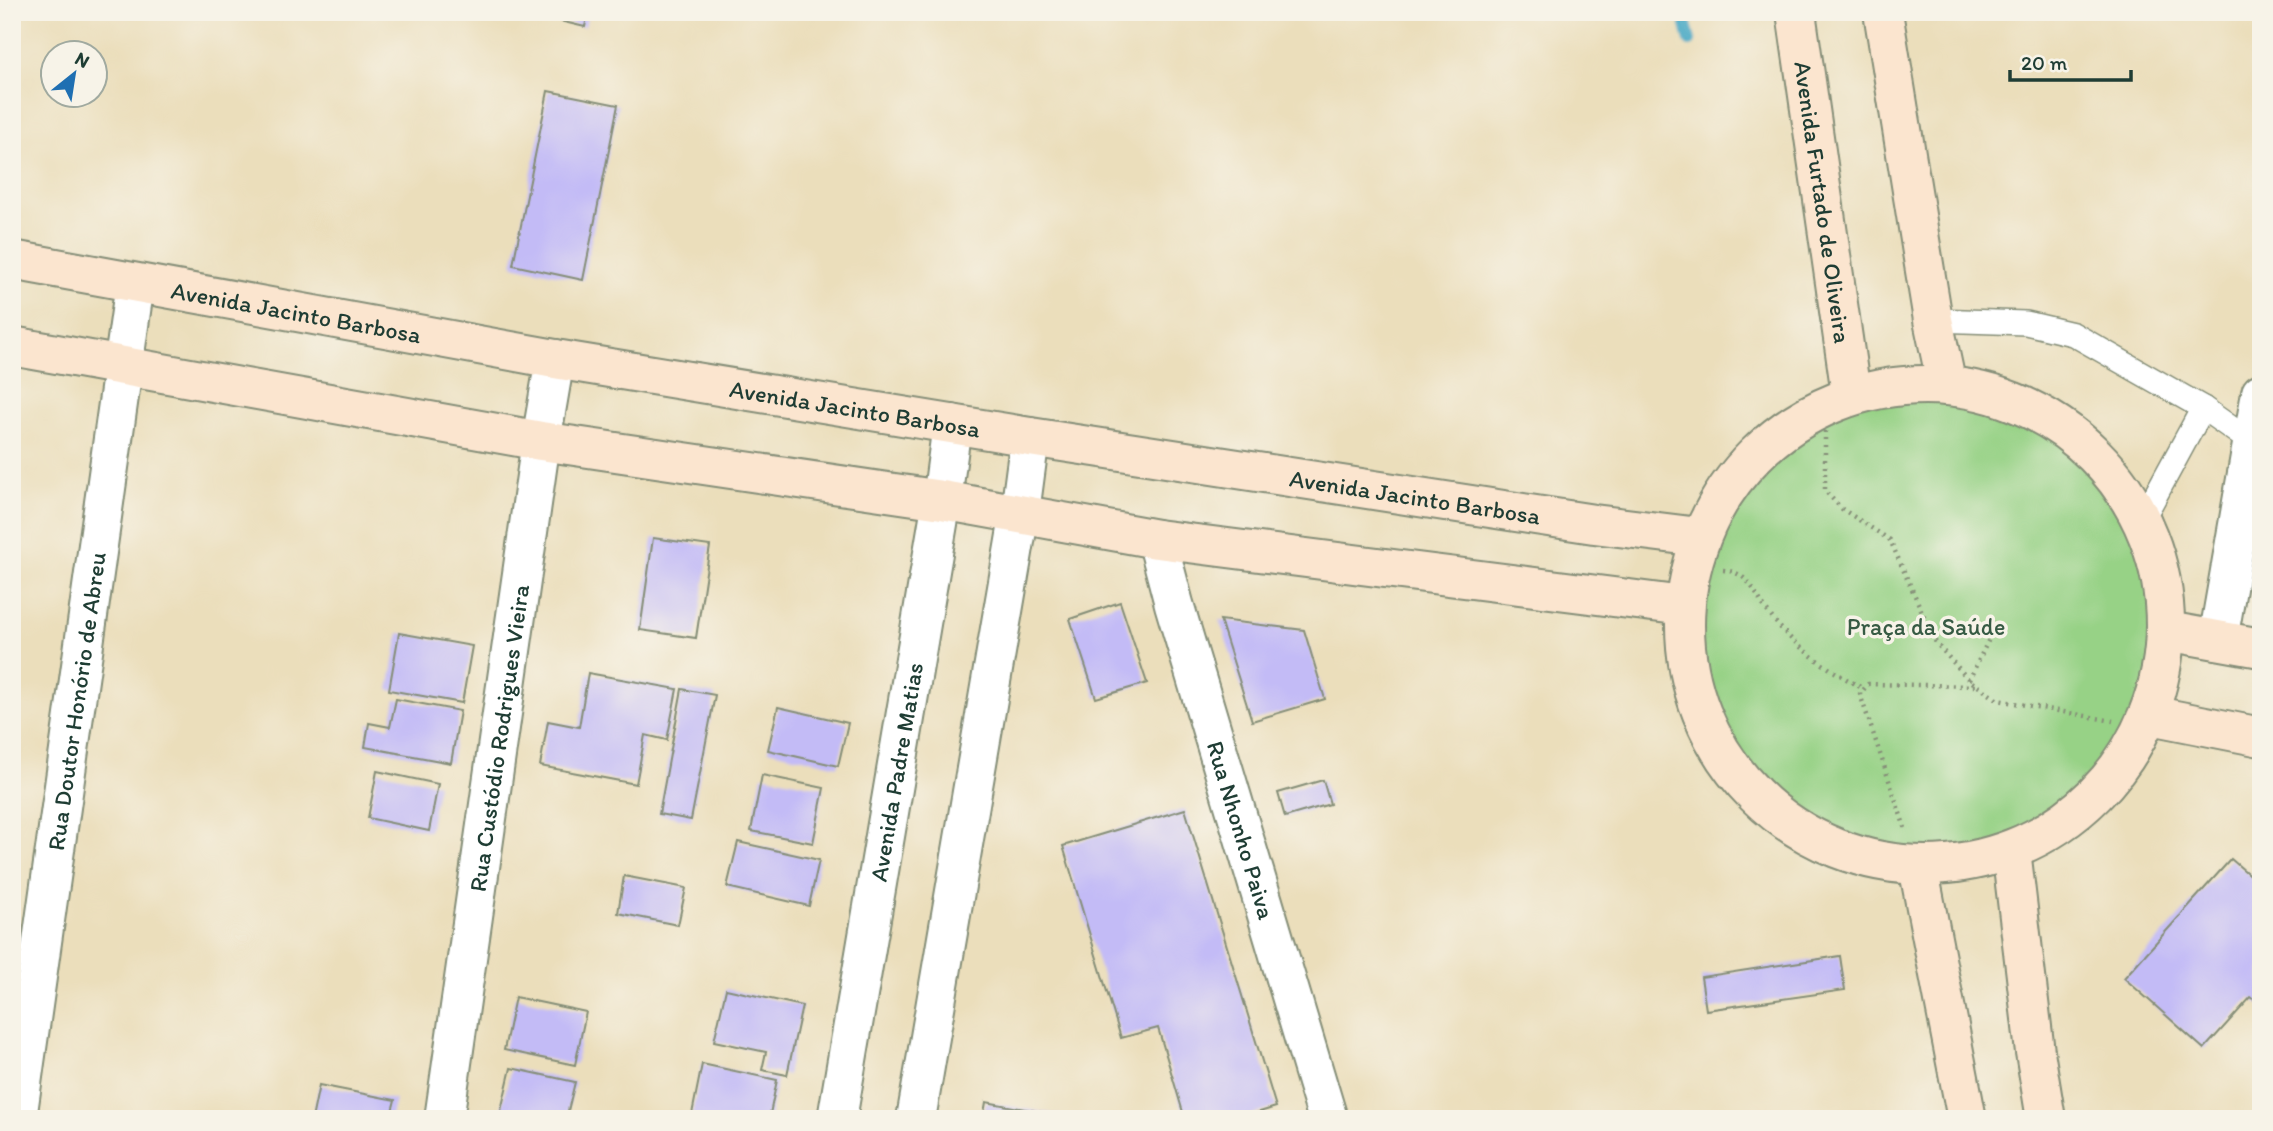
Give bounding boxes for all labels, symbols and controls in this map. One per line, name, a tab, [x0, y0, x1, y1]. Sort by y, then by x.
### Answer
north arrow	[38, 38, 108, 108]
scale bar	[2010, 38, 2131, 82]
text: N	[71, 47, 94, 73]
text: 20 m	[2021, 50, 2068, 75]
street label: Avenida Furtado de Oliveira	[1789, 59, 1858, 345]
street label: Avenida Jacinto Barbosa	[169, 275, 424, 349]
street label: Avenida Jacinto Barbosa	[728, 373, 983, 443]
street label: Avenida Jacinto Barbosa	[1288, 463, 1543, 530]
street label: Rua Doutor Honório de Abreu	[41, 550, 111, 852]
street label: Rua Custódio Rodrigues Vieira	[462, 582, 535, 893]
park label: Praça da Saúde	[1847, 612, 2005, 641]
street label: Avenida Padre Matias	[863, 660, 929, 884]
street label: Rua Nhonho Paiva	[1201, 737, 1282, 923]

